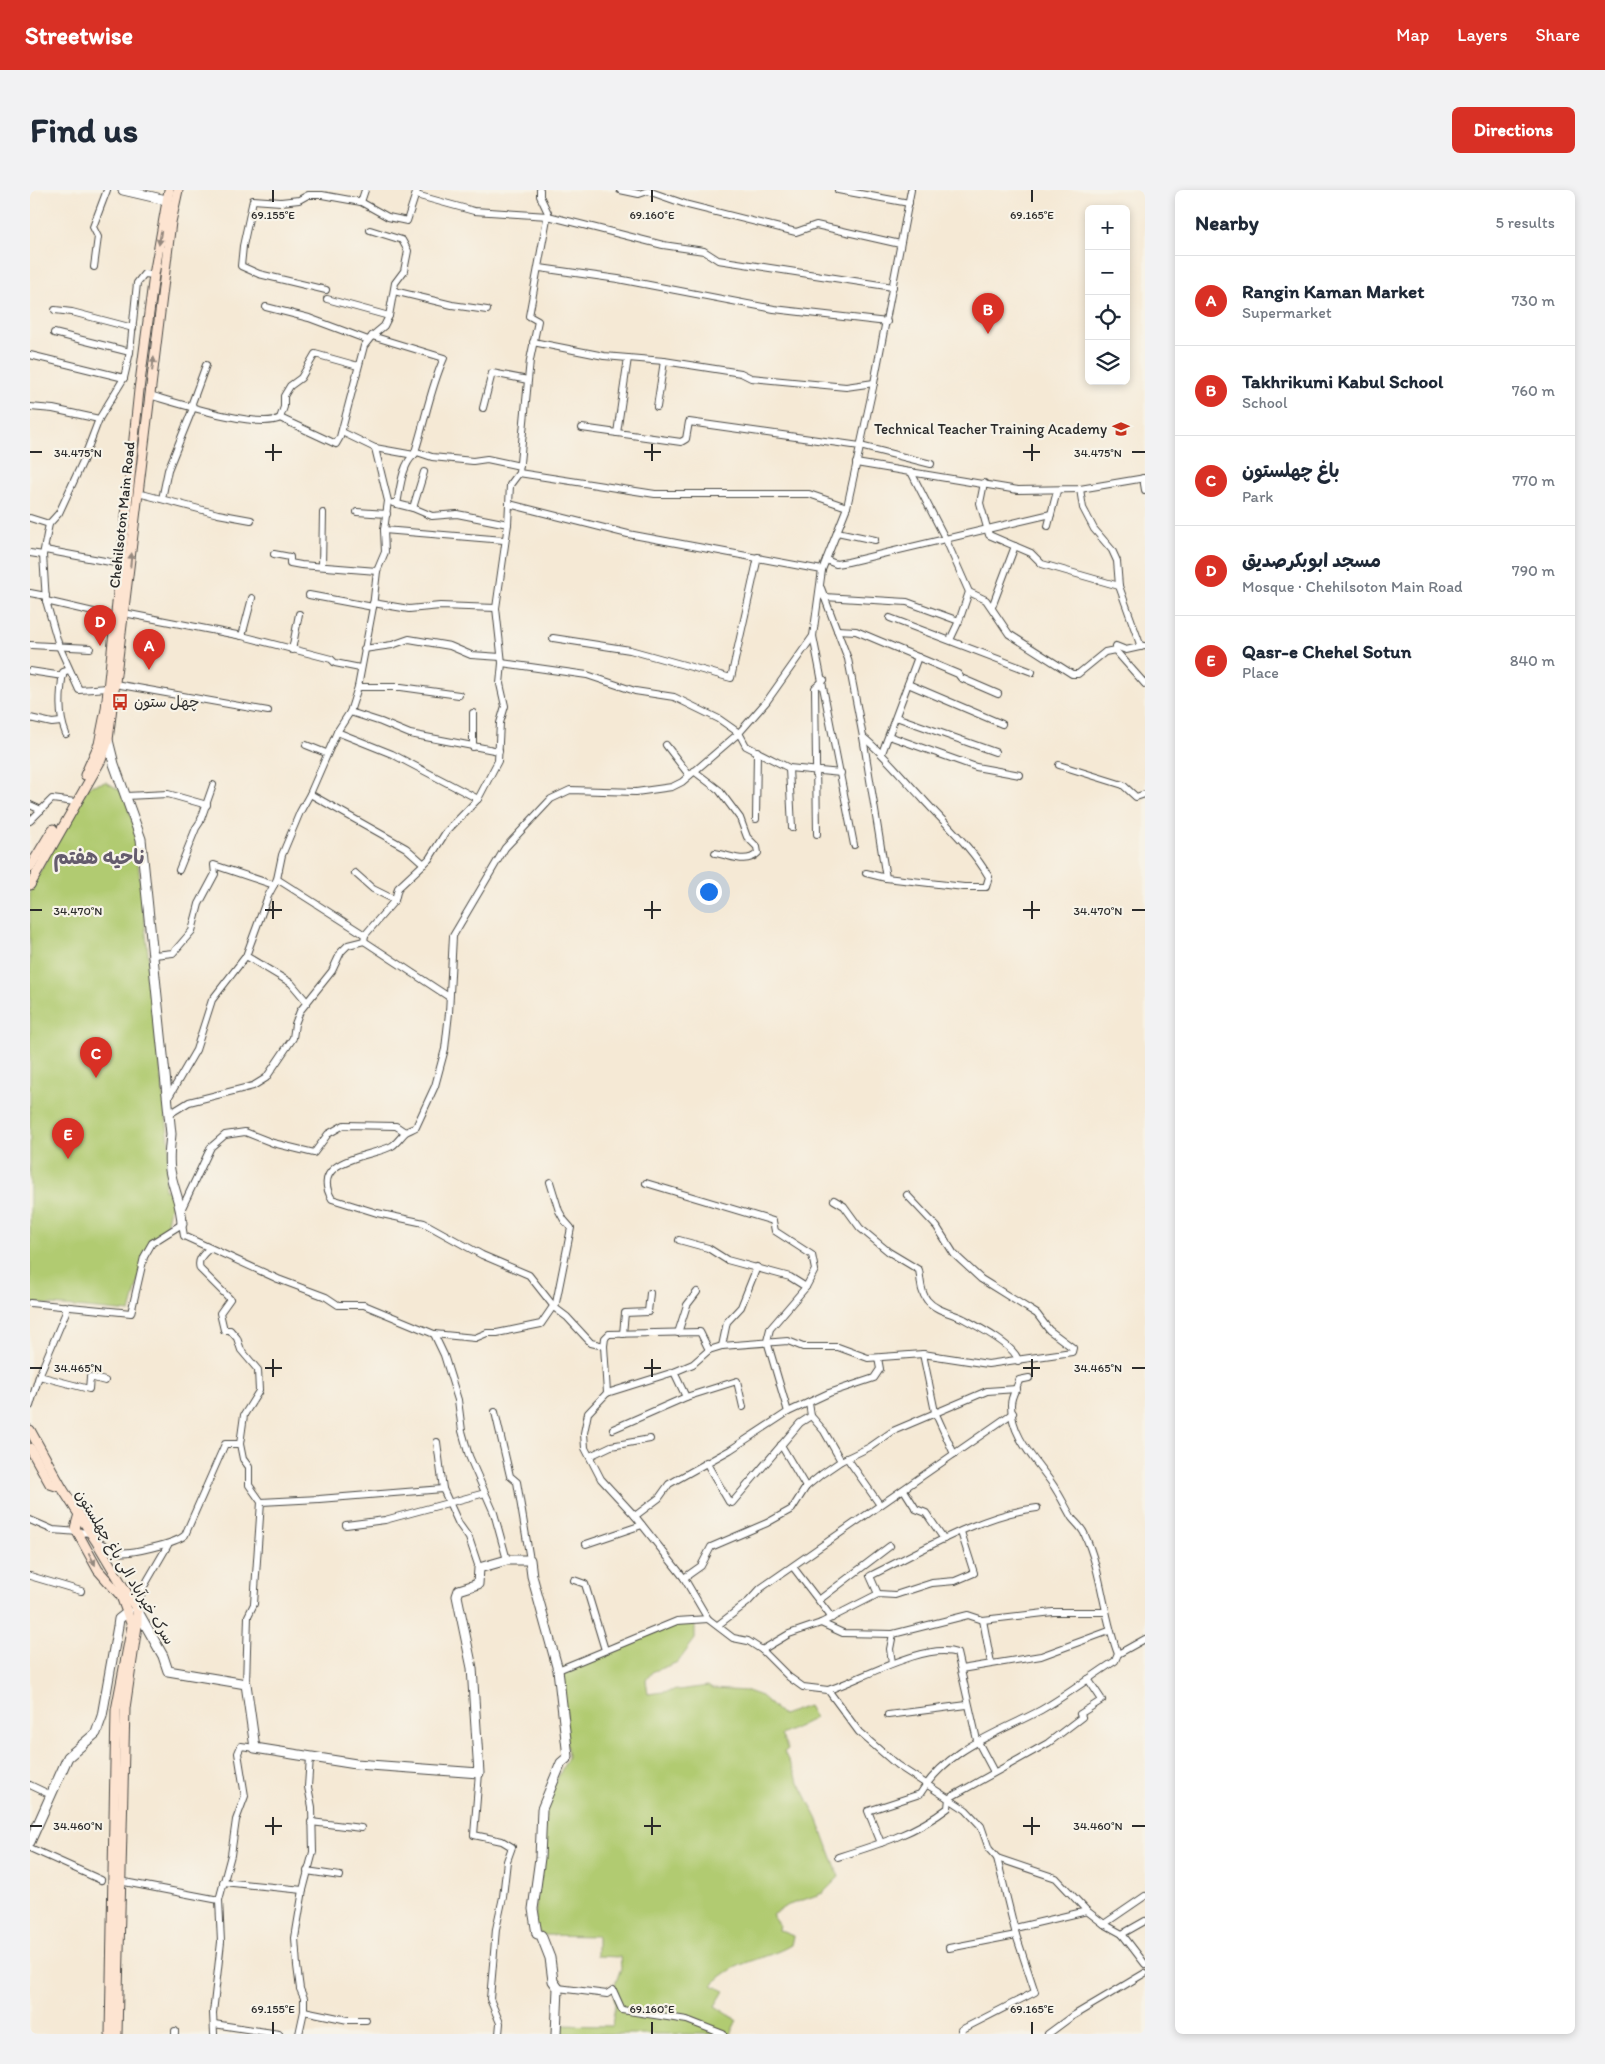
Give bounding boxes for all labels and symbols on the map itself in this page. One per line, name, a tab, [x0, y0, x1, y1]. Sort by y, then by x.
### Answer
text: 69.155°E	[251, 208, 295, 222]
text: 69.160°E	[629, 208, 675, 222]
text: 69.165°E	[1010, 208, 1054, 222]
one-way arrow	[155, 230, 163, 246]
pin: B	[972, 293, 1004, 334]
one-way arrow	[149, 356, 157, 372]
school or university icon: Technical Teacher Training Academy	[1111, 419, 1131, 439]
place label: Technical Teacher Training Academy	[874, 420, 1107, 438]
street label: Chehilsoton Main Road	[105, 441, 139, 589]
text: 34.475°N	[54, 446, 102, 460]
text: 34.475°N	[1074, 446, 1122, 460]
one-way arrow	[127, 552, 135, 568]
pin: D	[84, 605, 116, 646]
pin: A	[133, 629, 165, 670]
bus stop icon: چهل ستون	[110, 692, 130, 712]
place label: چهل ستون	[134, 693, 200, 712]
district label: ناحیه هفتم	[53, 845, 145, 872]
your location	[696, 879, 722, 905]
text: 34.470°N	[54, 904, 102, 918]
text: 34.470°N	[1074, 904, 1122, 918]
pin: C	[80, 1037, 112, 1078]
pin: E	[52, 1118, 84, 1159]
text: 34.465°N	[54, 1361, 102, 1375]
text: 34.465°N	[1074, 1361, 1122, 1375]
street label: سرک خیرآباد الی باغ چهلستون	[71, 1486, 178, 1648]
one-way arrow	[88, 1551, 96, 1566]
text: 34.460°N	[53, 1819, 103, 1833]
text: 34.460°N	[1073, 1819, 1123, 1833]
text: 69.155°E	[251, 2002, 295, 2016]
text: 69.160°E	[629, 2002, 675, 2016]
text: 69.165°E	[1010, 2002, 1054, 2016]

